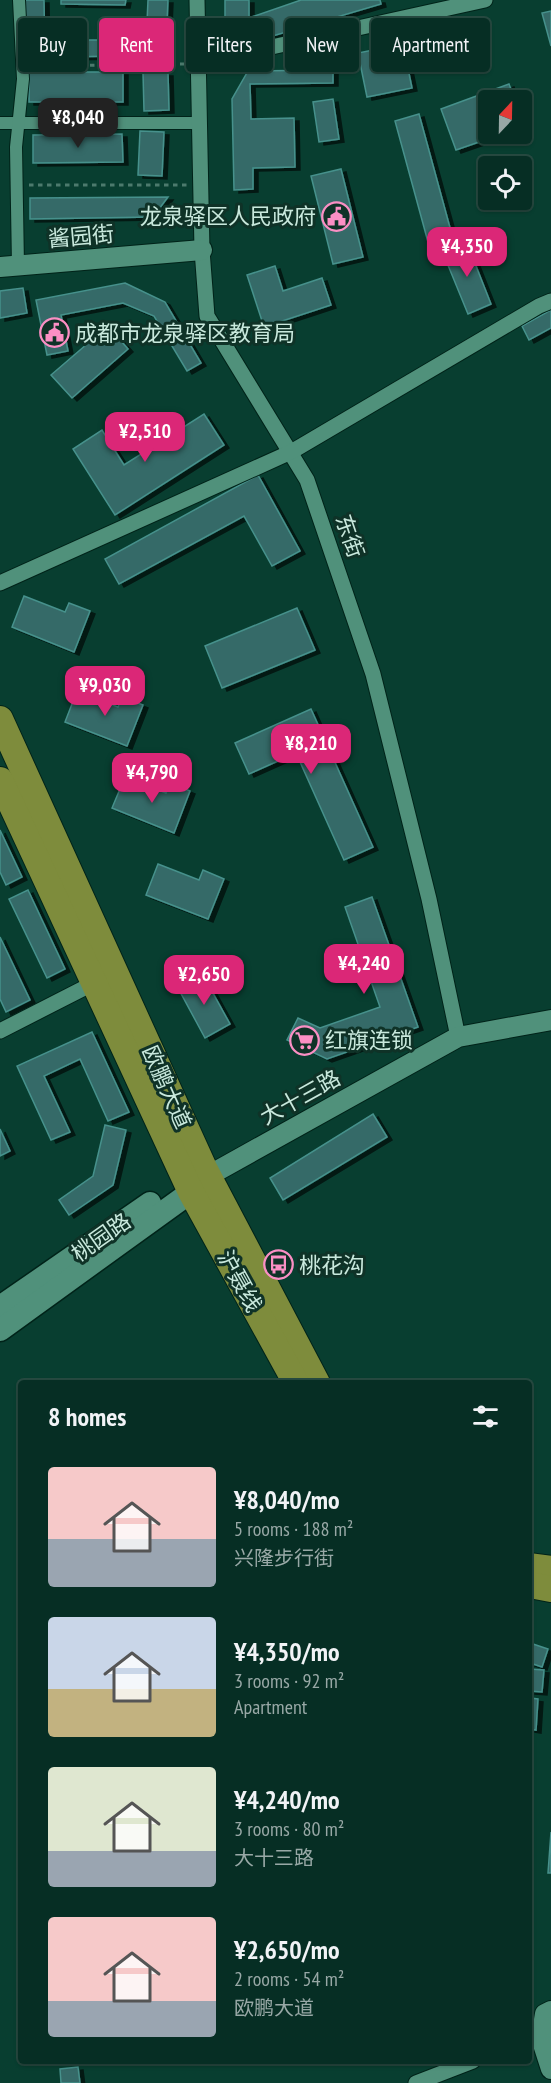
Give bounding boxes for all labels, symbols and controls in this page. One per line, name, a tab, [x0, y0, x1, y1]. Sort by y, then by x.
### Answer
chip: Buy	[18, 18, 87, 72]
chip: Rent	[99, 18, 174, 72]
chip: Filters	[186, 18, 273, 72]
chip: New	[285, 18, 359, 72]
chip: Apartment	[371, 18, 490, 72]
north arrow	[478, 90, 532, 144]
map controls	[478, 90, 532, 210]
pin: ¥8,040	[29, 98, 127, 149]
text: ¥8,040	[52, 104, 104, 130]
button: locate	[478, 156, 532, 210]
public building icon: 龙泉驿区人民政府	[321, 200, 353, 232]
place label: 龙泉驿区人民政府	[140, 202, 316, 230]
street label: 酱园街	[47, 219, 115, 253]
pin: ¥4,350	[418, 227, 516, 278]
text: ¥4,350	[441, 233, 493, 259]
public building icon: 成都市龙泉驿区教育局	[38, 317, 70, 349]
place label: 成都市龙泉驿区教育局	[75, 319, 295, 347]
pin: ¥2,510	[96, 412, 194, 463]
text: ¥2,510	[119, 418, 171, 444]
street label: 东街	[330, 511, 370, 561]
pin: ¥9,030	[56, 666, 154, 717]
text: ¥9,030	[79, 672, 131, 698]
pin: ¥8,210	[262, 724, 360, 775]
text: ¥8,210	[285, 730, 337, 756]
pin: ¥4,790	[103, 753, 201, 804]
text: ¥4,790	[126, 759, 178, 785]
pin: ¥4,240	[315, 944, 413, 995]
text: ¥4,240	[338, 950, 390, 976]
pin: ¥2,650	[155, 955, 253, 1006]
text: ¥2,650	[178, 961, 230, 987]
supermarket icon: 红旗连锁	[288, 1024, 320, 1056]
place label: 红旗连锁	[325, 1026, 413, 1054]
street label: 欧鹏大道	[136, 1041, 198, 1133]
street label: 大十三路	[255, 1063, 345, 1131]
street label: 桃园路	[66, 1207, 136, 1267]
street label: 沪聂线	[212, 1245, 268, 1317]
bus stop icon: 桃花沟	[262, 1249, 294, 1281]
place label: 桃花沟	[299, 1251, 365, 1279]
text: 8 homes	[48, 1400, 126, 1433]
icon: filters	[469, 1400, 502, 1433]
text: ¥8,040/mo	[234, 1483, 340, 1516]
icon: home	[96, 1491, 168, 1563]
text: 5 rooms · 188 m²	[234, 1516, 353, 1542]
text: 兴隆步行街	[234, 1545, 334, 1571]
text: ¥4,350/mo	[234, 1635, 340, 1668]
icon: home	[96, 1641, 168, 1713]
text: 3 rooms · 92 m²	[234, 1668, 344, 1694]
text: Apartment	[234, 1694, 307, 1720]
text: ¥4,240/mo	[234, 1783, 340, 1816]
icon: home	[96, 1791, 168, 1863]
text: 3 rooms · 80 m²	[234, 1816, 344, 1842]
text: 大十三路	[234, 1845, 314, 1871]
text: ¥2,650/mo	[234, 1933, 340, 1966]
icon: home	[96, 1941, 168, 2013]
text: 2 rooms · 54 m²	[234, 1966, 344, 1992]
text: 欧鹏大道	[234, 1995, 314, 2021]

